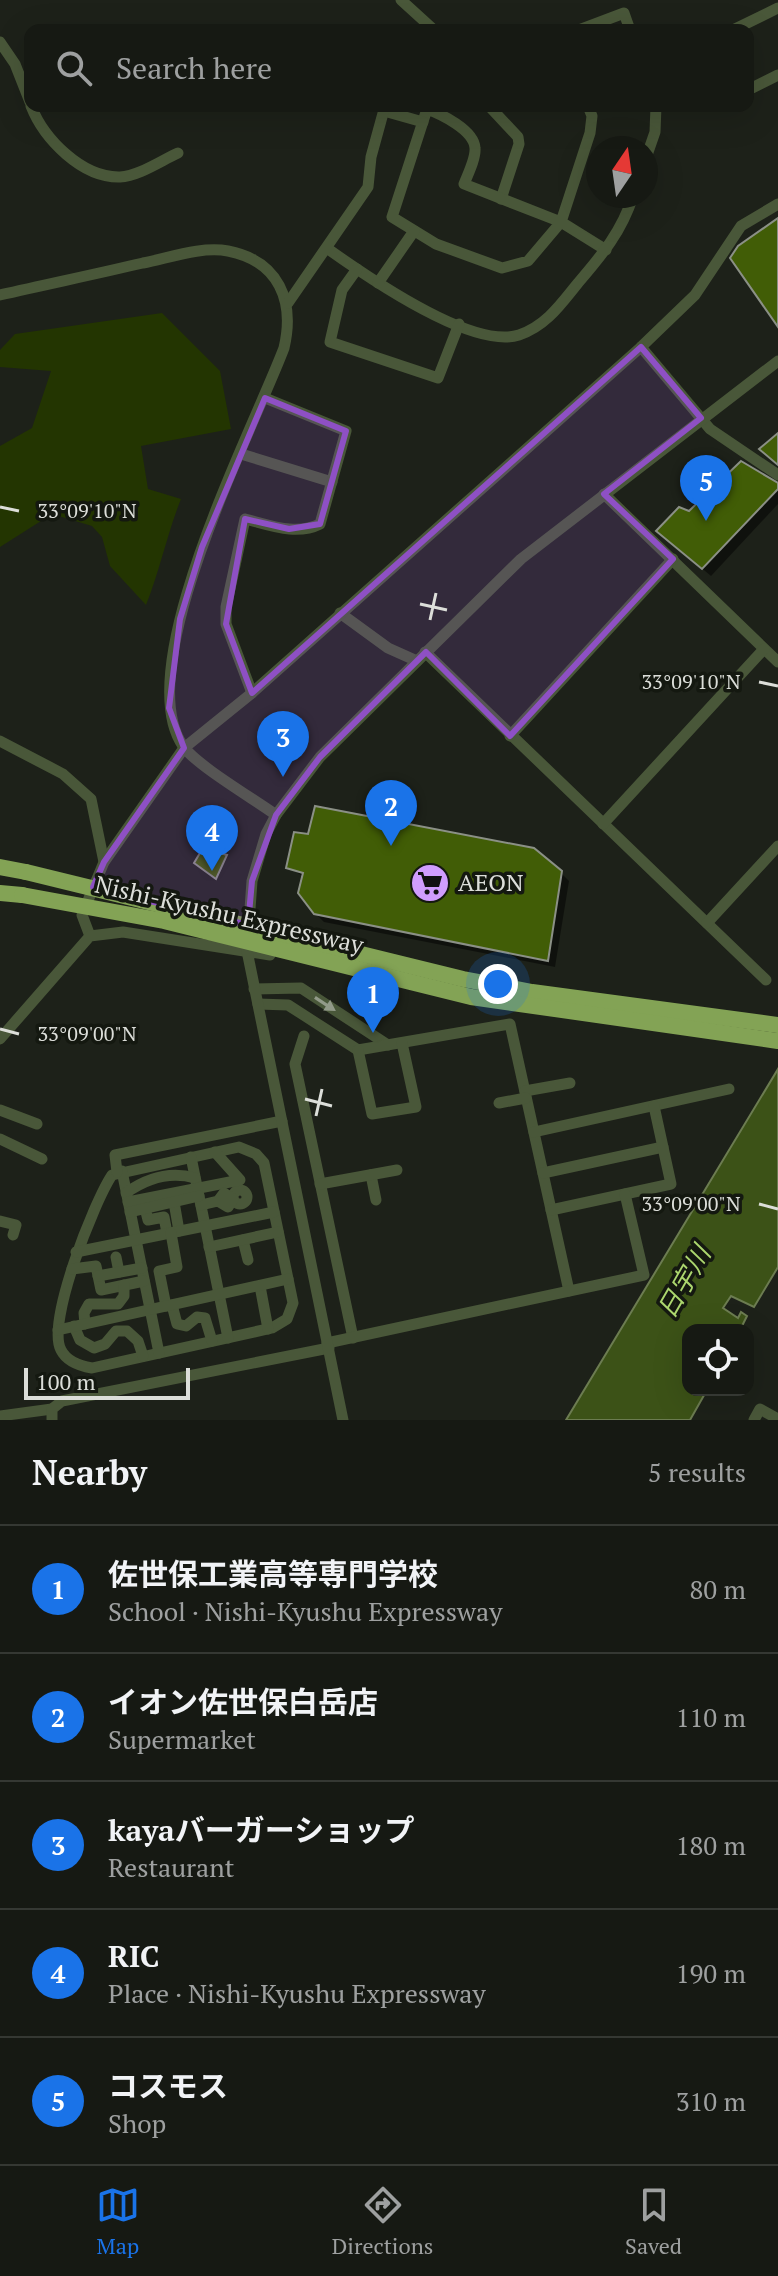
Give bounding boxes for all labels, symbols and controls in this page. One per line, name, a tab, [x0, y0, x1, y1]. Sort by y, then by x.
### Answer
search box	[24, 24, 754, 112]
icon: search	[52, 46, 96, 90]
text: Search here	[116, 48, 272, 88]
north arrow	[586, 136, 658, 208]
pin: 5	[680, 455, 732, 521]
text: 33°09'10"N	[37, 497, 137, 524]
text: 33°09'10"N	[641, 668, 741, 695]
pin: 3	[257, 711, 309, 777]
pin: 2	[365, 780, 417, 846]
pin: 4	[186, 805, 238, 871]
supermarket icon: AEON	[409, 862, 451, 904]
place label: AEON	[458, 866, 524, 898]
street label: Nishi-Kyushu Expressway	[92, 868, 367, 961]
your location	[478, 964, 518, 1004]
pin: 1	[347, 967, 399, 1033]
one-way arrow	[314, 996, 336, 1011]
text: 33°09'00"N	[37, 1020, 137, 1047]
text: 33°09'00"N	[641, 1190, 741, 1217]
water label: 日宇川	[649, 1237, 719, 1324]
map controls	[682, 1324, 754, 1396]
button: locate	[682, 1324, 754, 1396]
scale bar	[24, 1364, 190, 1400]
text: 100 m	[36, 1367, 96, 1396]
text: Nearby	[32, 1450, 147, 1495]
text: 5 results	[648, 1455, 746, 1489]
text: 佐世保工業高等専門学校	[108, 1554, 438, 1594]
text: 1	[51, 1572, 65, 1606]
text: 80 m	[690, 1572, 746, 1606]
text: School · Nishi-Kyushu Expressway	[108, 1594, 502, 1628]
text: イオン佐世保白岳店	[108, 1682, 378, 1722]
text: 2	[51, 1700, 65, 1734]
text: 110 m	[676, 1700, 746, 1734]
text: Supermarket	[108, 1722, 256, 1756]
text: kayaバーガーショップ	[108, 1810, 414, 1850]
text: 3	[51, 1828, 65, 1862]
text: 180 m	[676, 1828, 746, 1862]
text: Restaurant	[108, 1850, 234, 1884]
text: RIC	[108, 1936, 160, 1976]
text: 4	[51, 1956, 65, 1990]
text: 190 m	[676, 1956, 746, 1990]
text: Place · Nishi-Kyushu Expressway	[108, 1976, 486, 2010]
text: コスモス	[108, 2066, 228, 2106]
text: 5	[51, 2084, 65, 2118]
text: 310 m	[676, 2084, 746, 2118]
text: Shop	[108, 2106, 166, 2140]
tab: Map	[96, 2183, 140, 2260]
tab: Directions	[332, 2183, 433, 2260]
tab: Saved	[625, 2183, 682, 2260]

